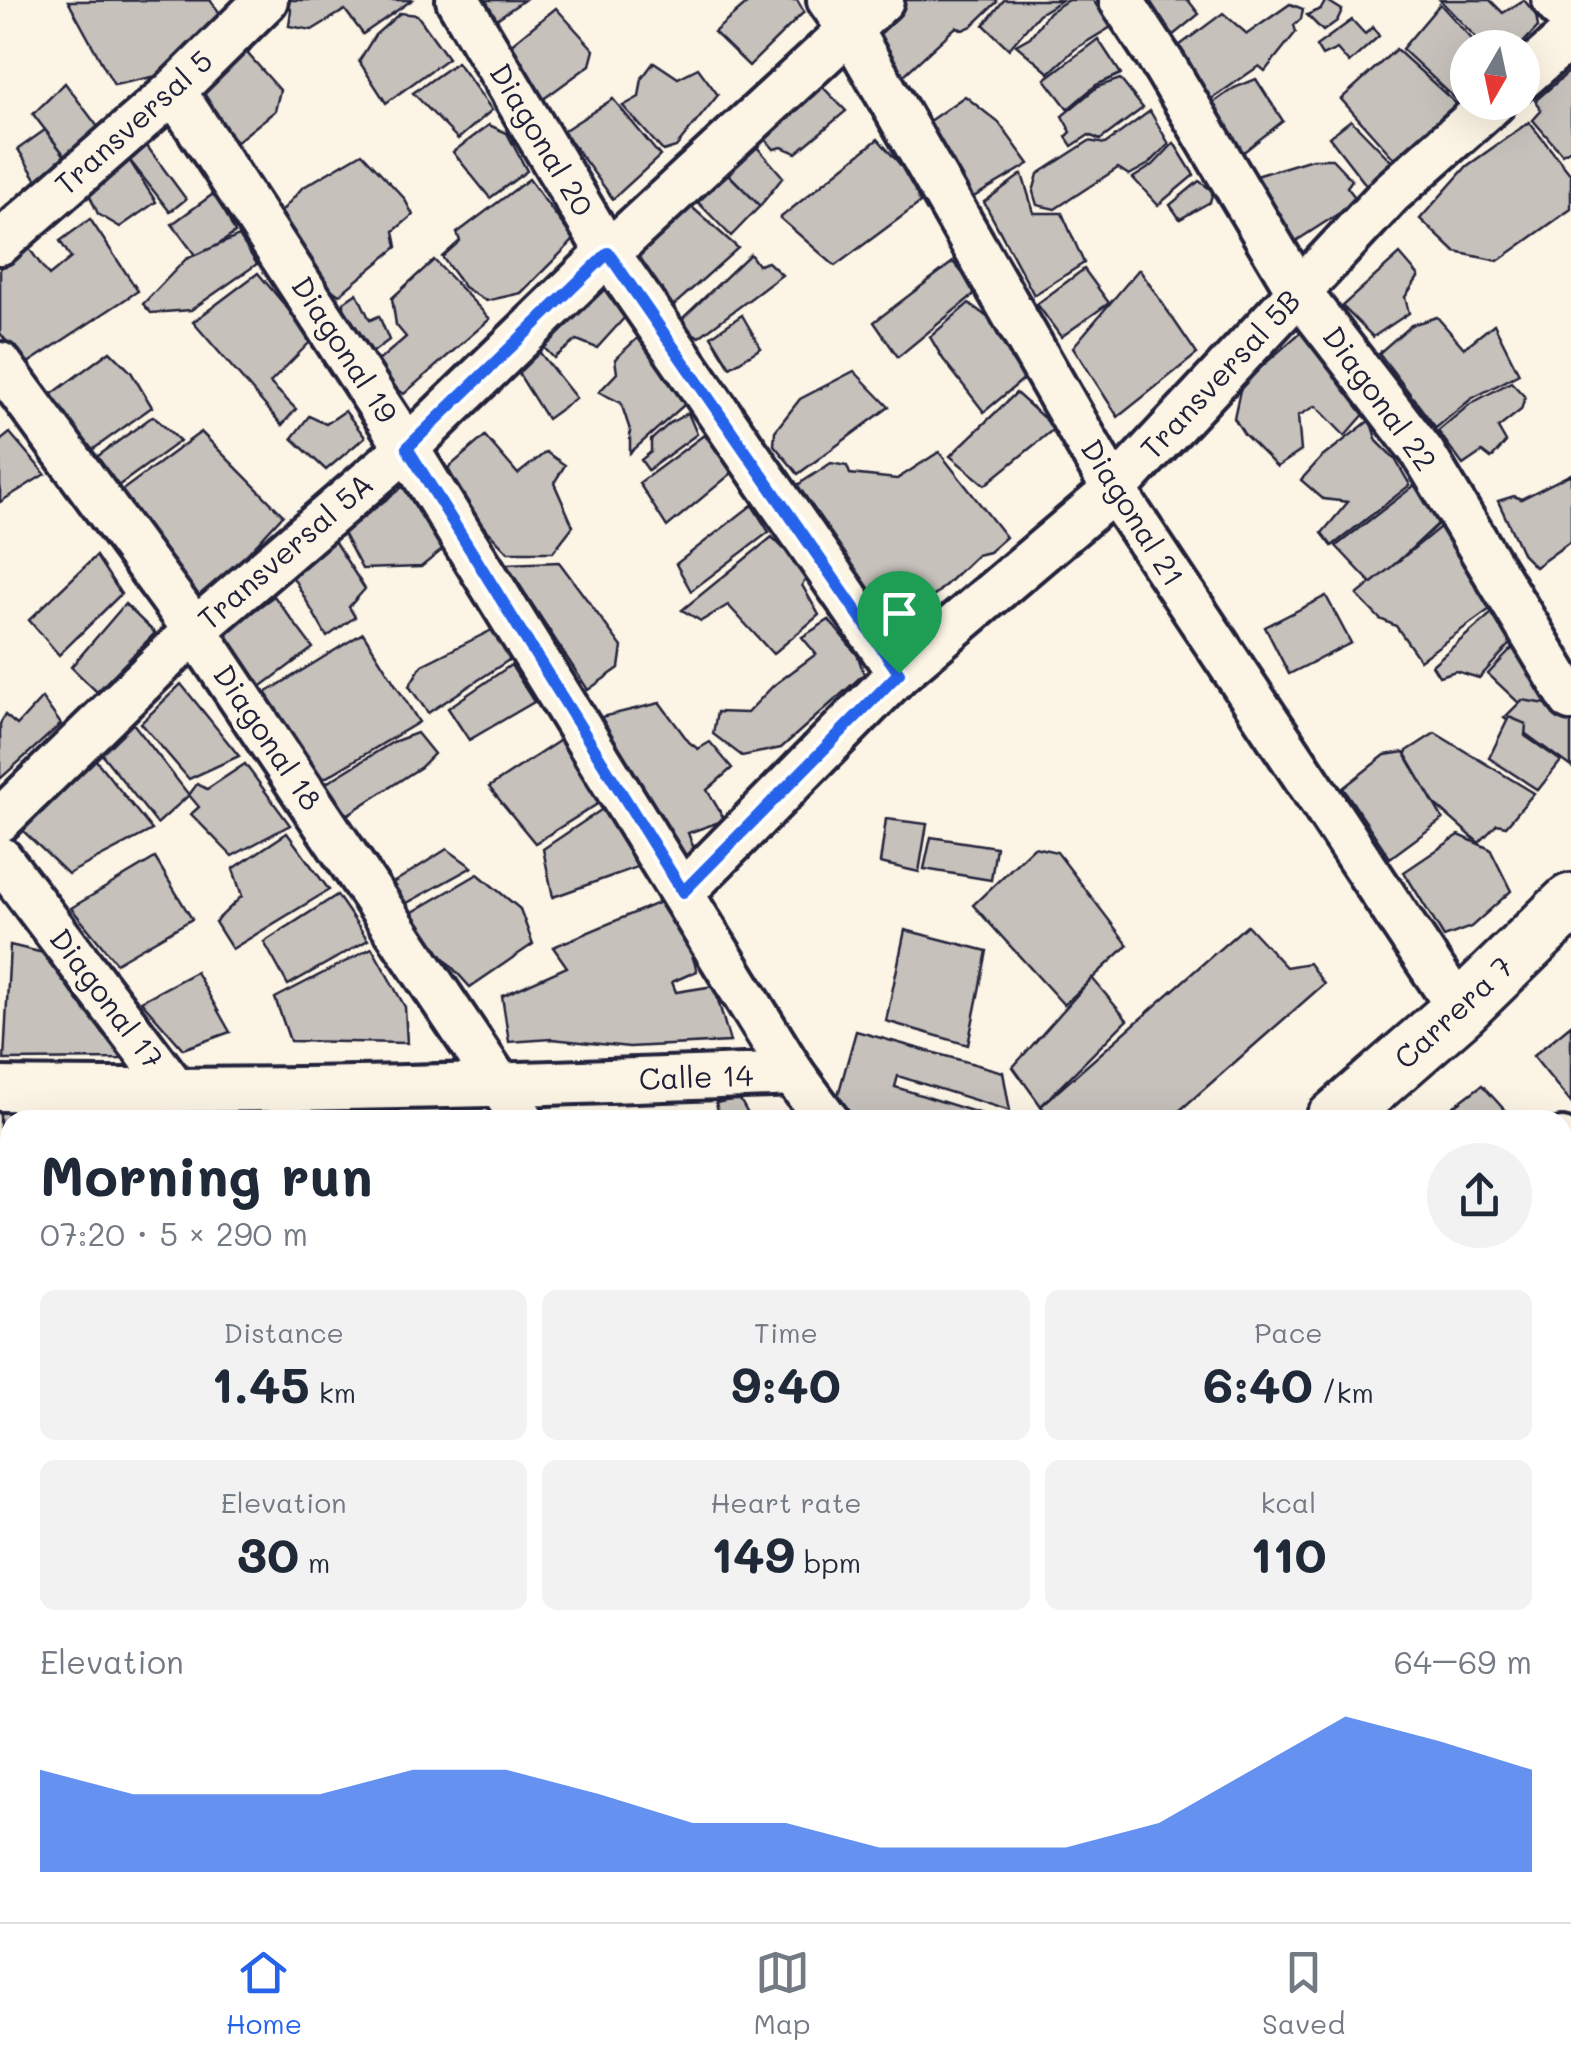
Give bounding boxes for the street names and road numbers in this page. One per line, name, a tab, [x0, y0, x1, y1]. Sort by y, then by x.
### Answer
street label: Transversal 5	[45, 40, 220, 203]
street label: Diagonal 20	[481, 55, 604, 223]
street label: Diagonal 19	[283, 268, 408, 430]
street label: Transversal 5B	[1131, 280, 1308, 467]
street label: Diagonal 22	[1315, 317, 1447, 478]
street label: Diagonal 21	[1073, 431, 1195, 593]
street label: Transversal 5A	[189, 463, 381, 638]
street label: Diagonal 18	[205, 656, 332, 818]
street label: Diagonal 17	[42, 919, 174, 1076]
street label: Carrera 7	[1385, 946, 1521, 1077]
street label: Calle 14	[638, 1054, 754, 1098]

